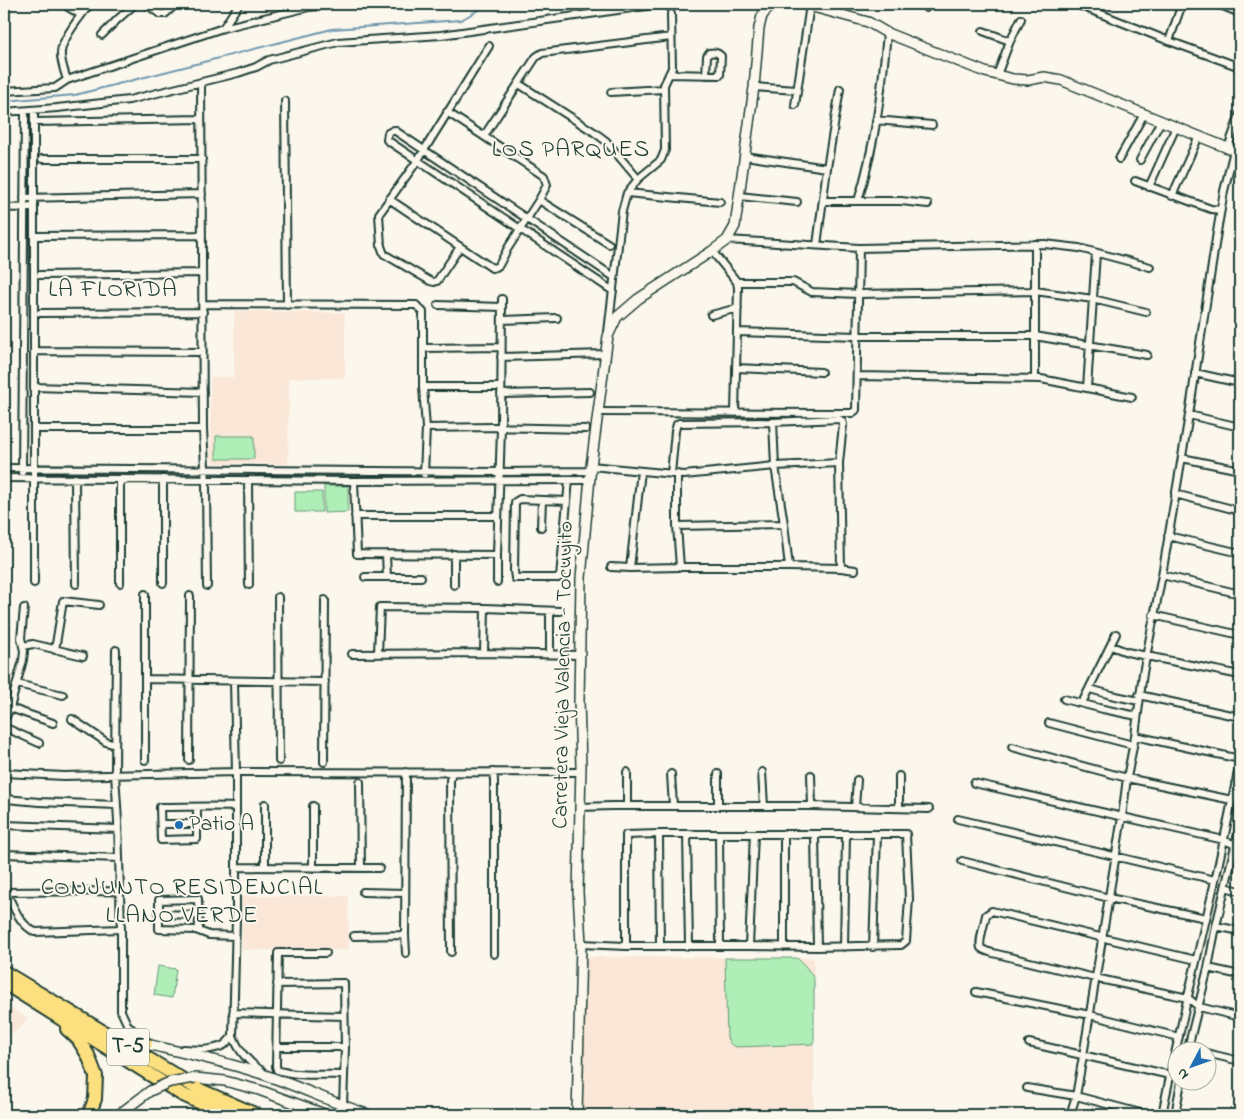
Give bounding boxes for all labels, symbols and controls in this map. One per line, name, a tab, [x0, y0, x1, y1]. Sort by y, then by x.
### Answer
district label: LOS PARQUES	[492, 133, 650, 168]
district label: LA FLORIDA	[48, 273, 178, 308]
street label: Carretera Vieja Valencia - Tocuyito	[545, 521, 584, 829]
place label: Patio A	[189, 809, 254, 841]
marker: Patio A	[173, 819, 185, 831]
district label: CONJUNTO RESIDENCIAL LLANO VERDE	[41, 871, 323, 934]
road number: T-5	[107, 1028, 149, 1066]
north arrow	[1166, 1042, 1216, 1092]
text: N	[1172, 1063, 1194, 1084]

